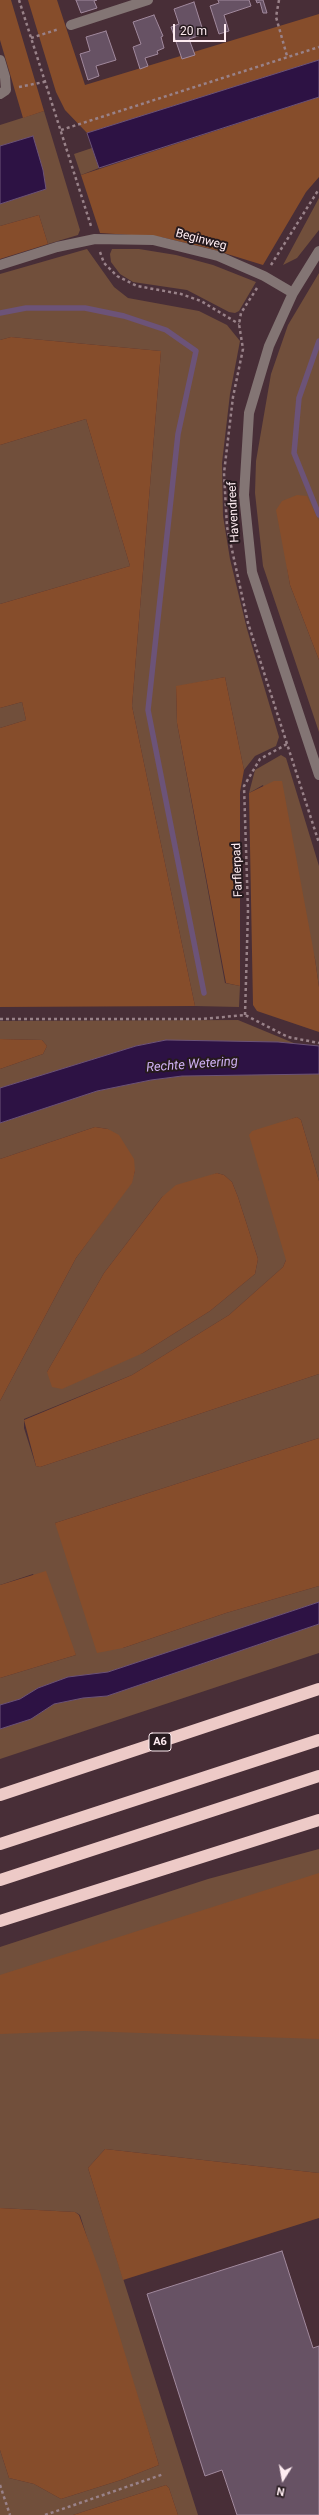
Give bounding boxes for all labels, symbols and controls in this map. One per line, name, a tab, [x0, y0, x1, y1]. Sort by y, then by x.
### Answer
scale bar	[175, 16, 228, 42]
text: 20 m	[180, 24, 207, 38]
street label: Beginweg	[174, 226, 228, 254]
street label: Havendreef	[225, 481, 243, 543]
street label: Farflerpad	[230, 843, 246, 897]
water label: Rechte Wetering	[146, 1054, 238, 1076]
road number: A6	[149, 1733, 171, 1751]
north arrow	[263, 2459, 303, 2499]
text: N	[276, 2484, 286, 2498]

